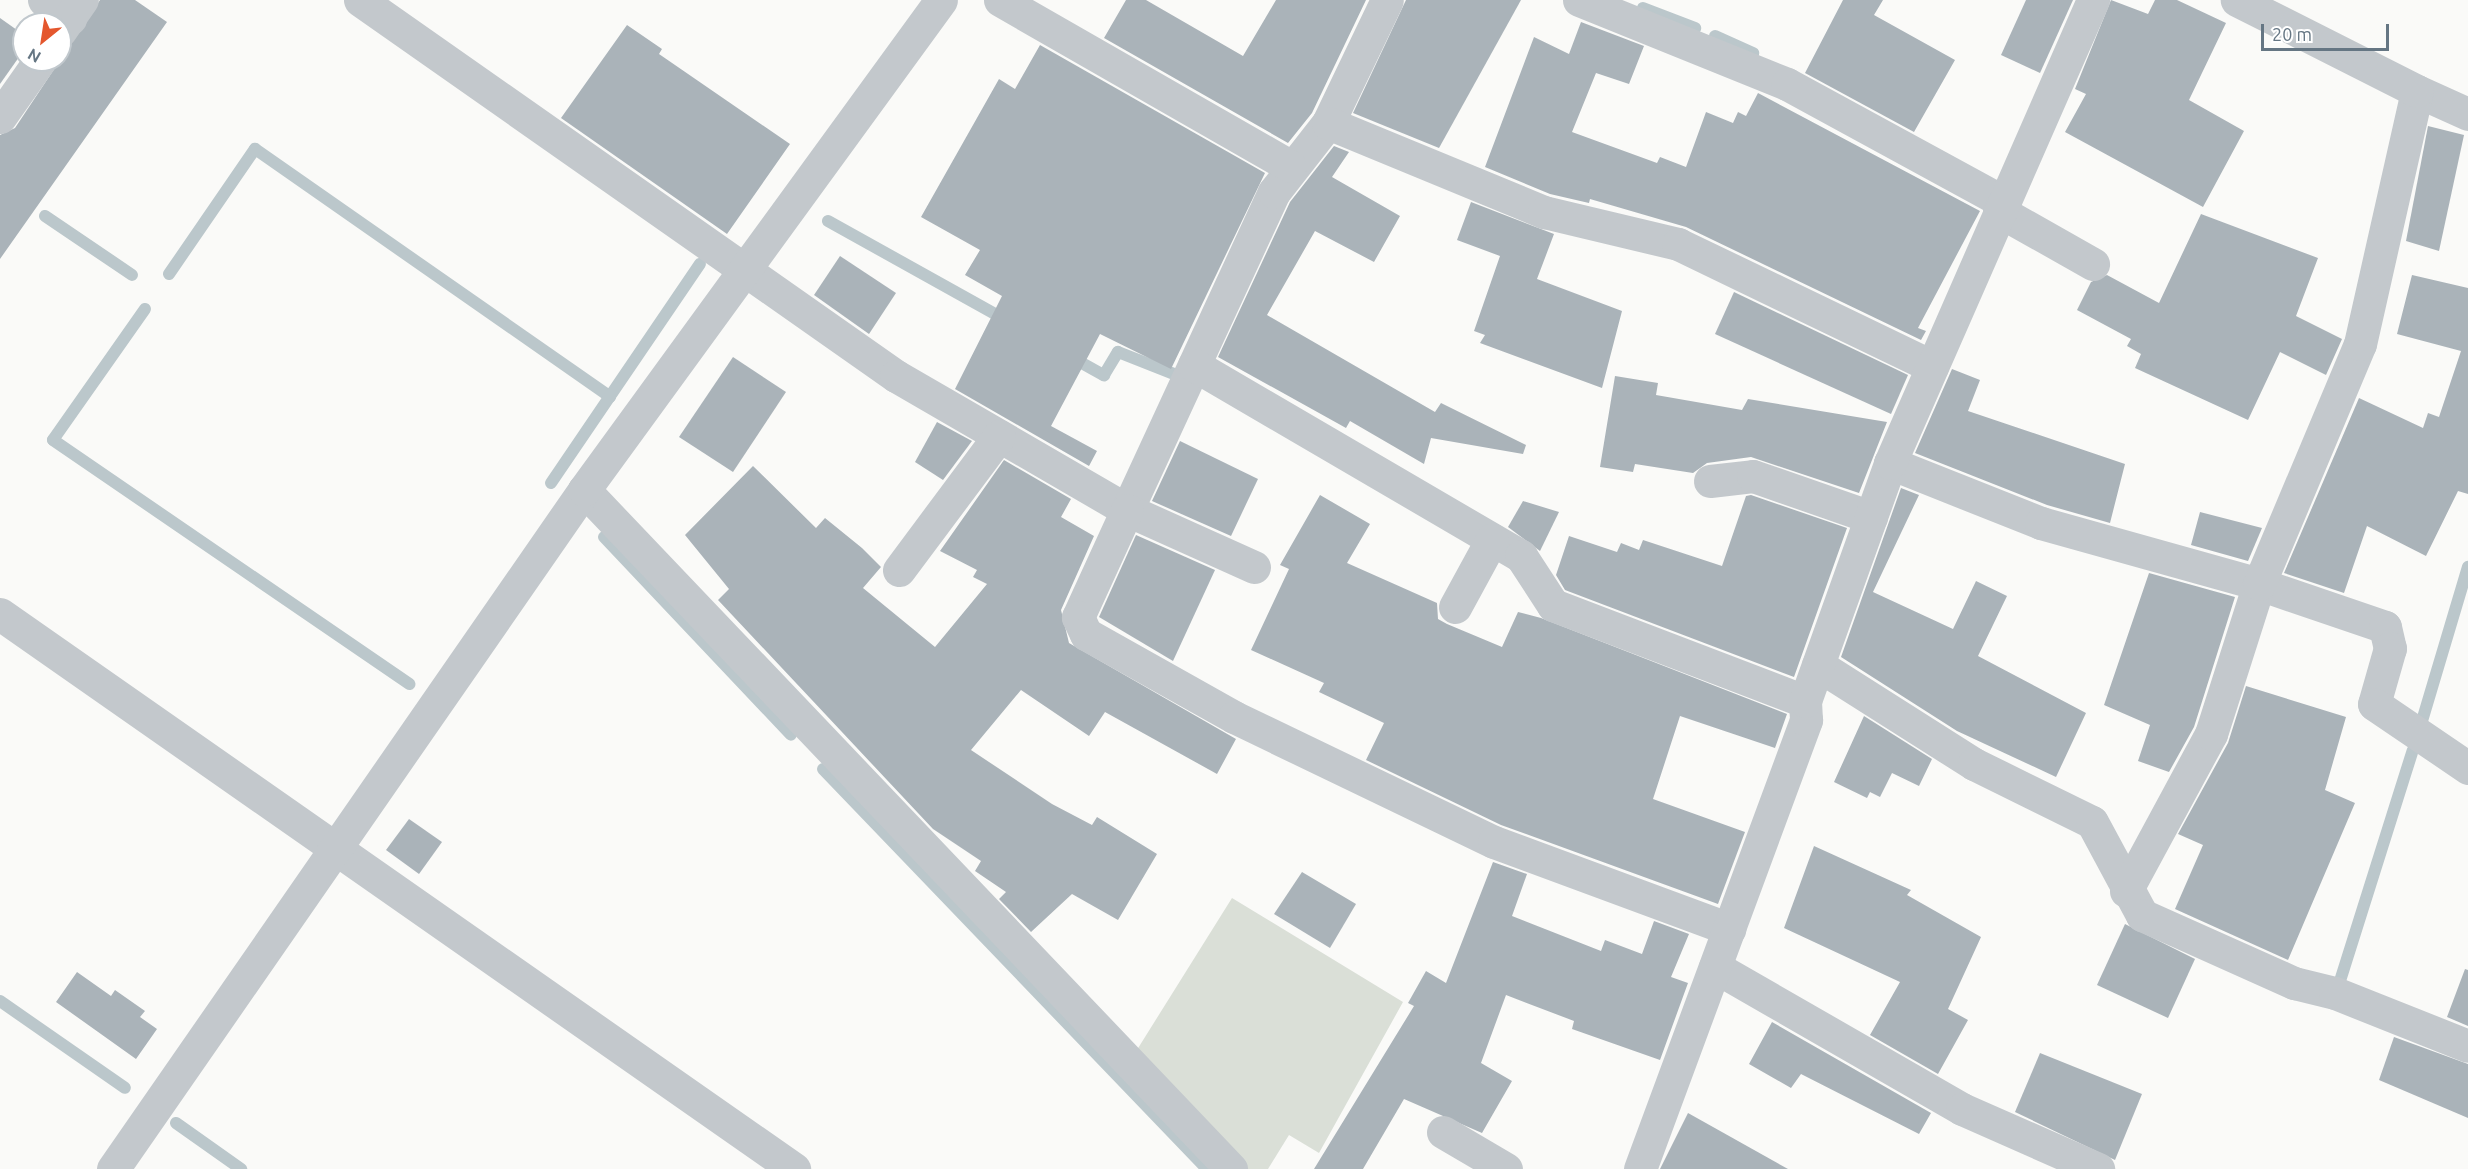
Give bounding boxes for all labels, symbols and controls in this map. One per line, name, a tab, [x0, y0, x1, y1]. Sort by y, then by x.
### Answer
north arrow	[12, 12, 72, 72]
scale bar	[2264, 12, 2392, 50]
text: 20 m	[2272, 24, 2312, 44]
text: N	[24, 45, 44, 67]

